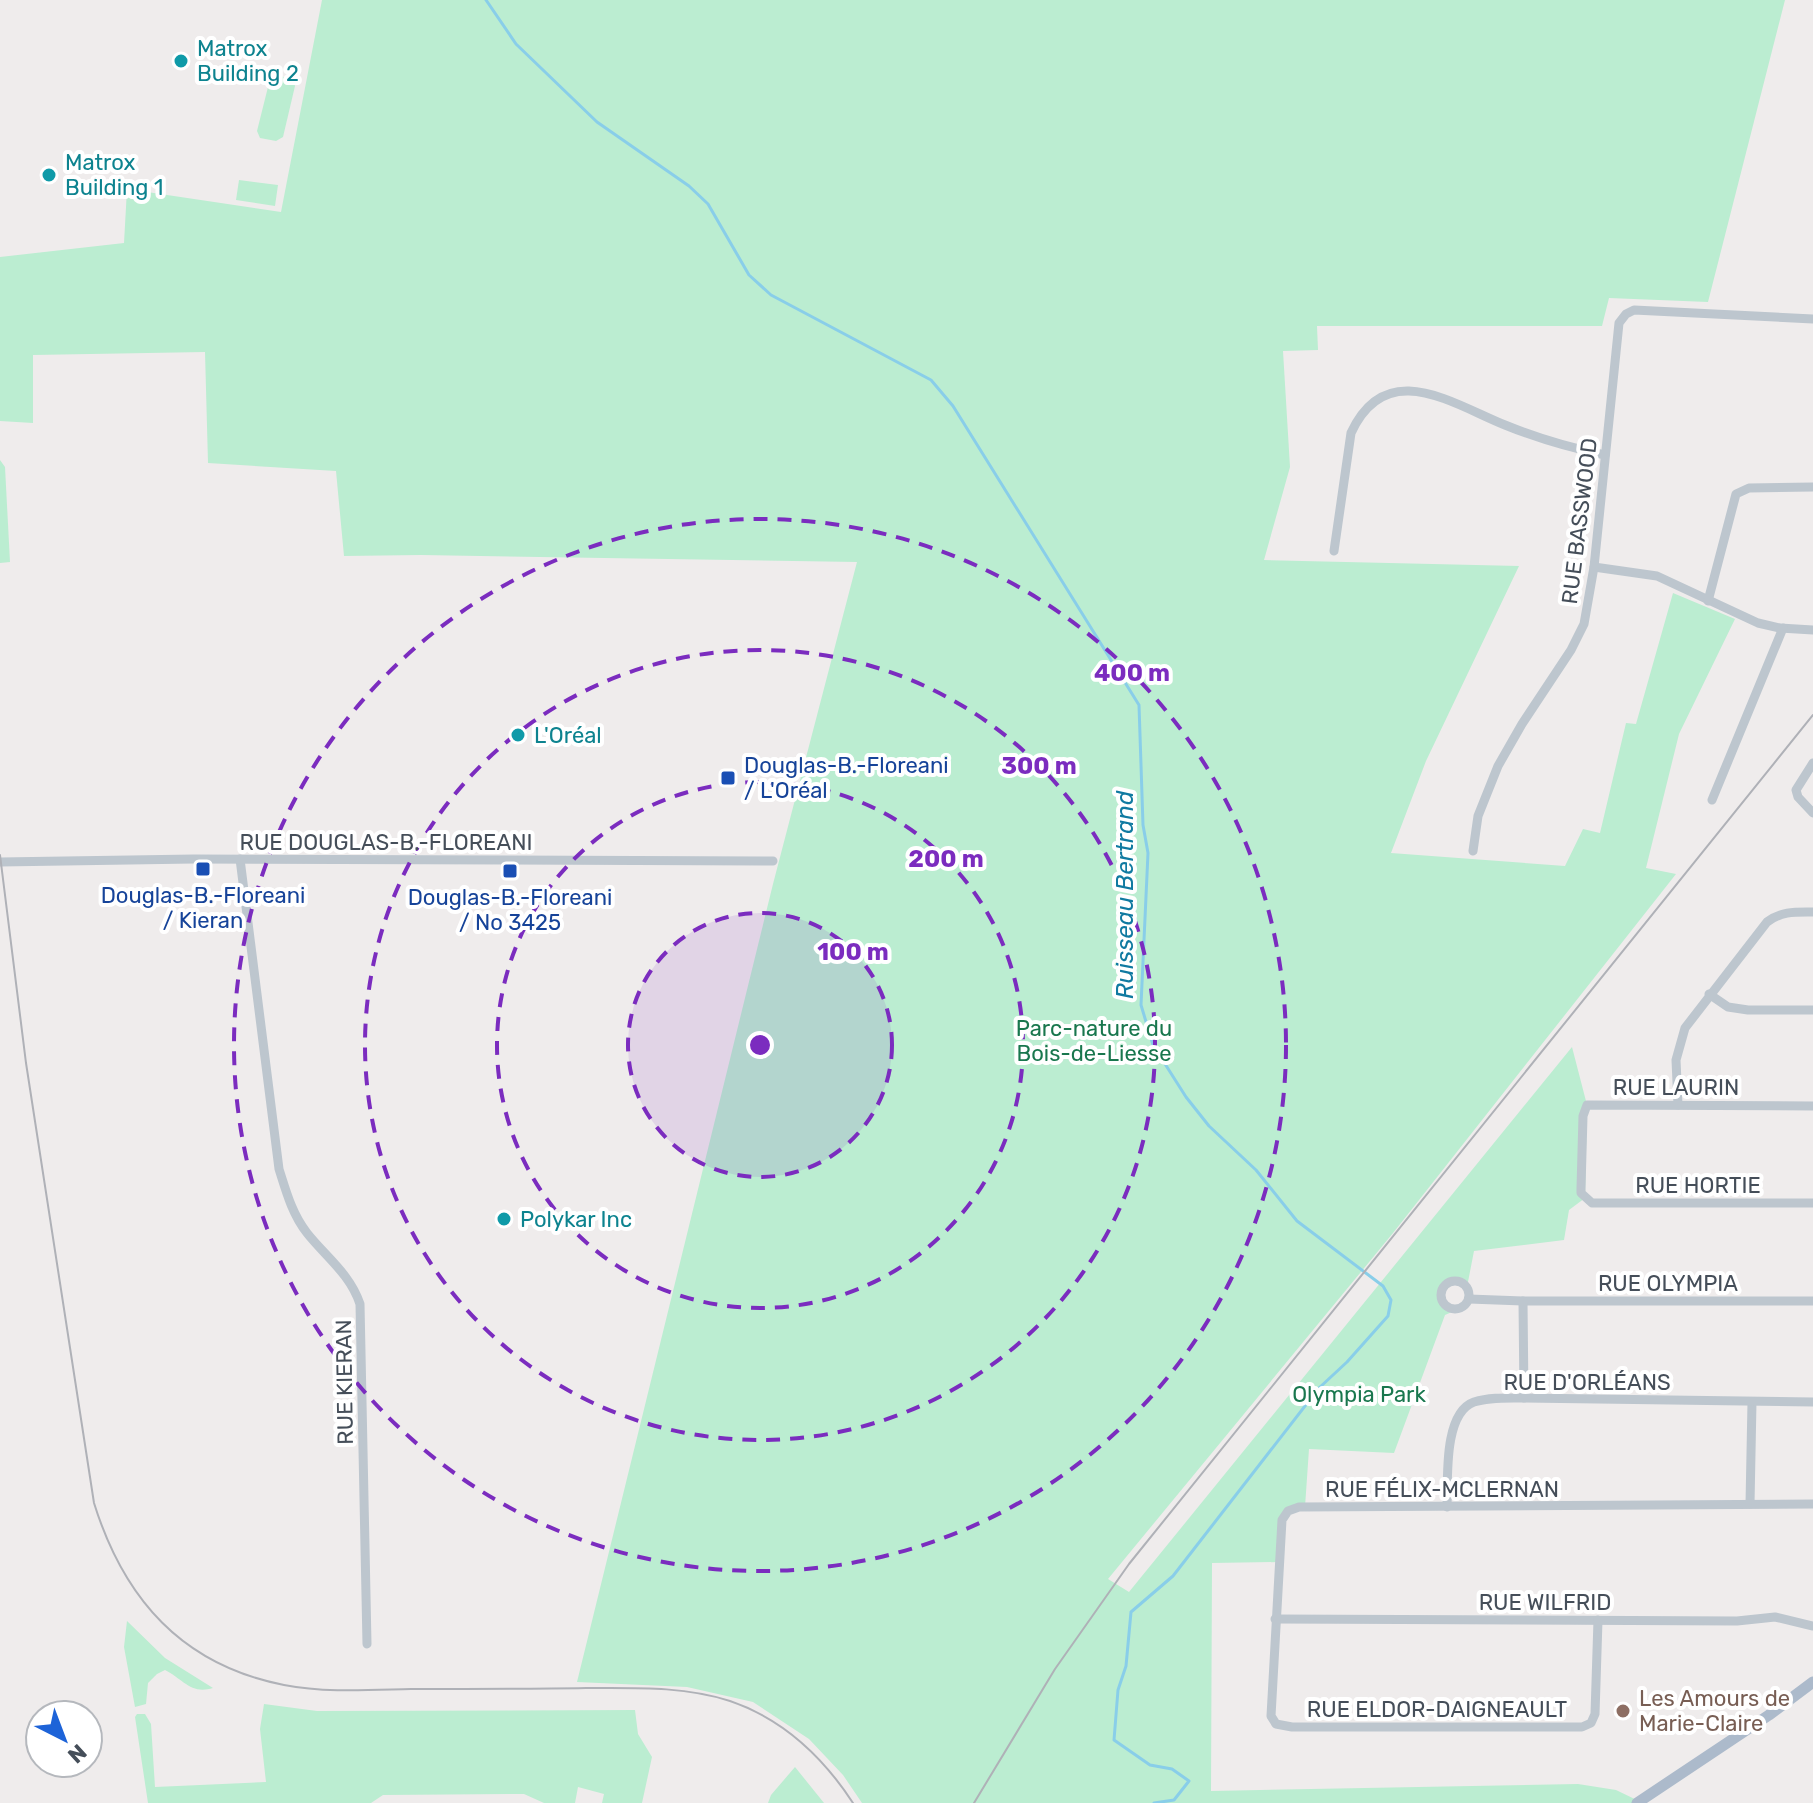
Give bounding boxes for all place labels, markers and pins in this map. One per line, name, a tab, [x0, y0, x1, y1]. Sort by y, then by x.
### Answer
place label: Matrox Building 2	[197, 35, 299, 87]
marker: Matrox Building 2	[172, 52, 190, 70]
place label: Matrox Building 1	[65, 149, 163, 201]
marker: Matrox Building 1	[40, 166, 58, 184]
place label: L'Oréal	[534, 722, 602, 749]
marker: L'Oréal	[509, 726, 527, 744]
place label: Douglas-B.-Floreani / L'Oréal	[744, 752, 949, 804]
marker: Douglas-B.-Floreani / L'Oréal	[719, 769, 737, 787]
marker: Douglas-B.-Floreani / Kieran	[194, 860, 212, 878]
marker: Douglas-B.-Floreani / No 3425	[501, 862, 519, 880]
place label: Douglas-B.-Floreani / Kieran	[101, 882, 305, 934]
place label: Douglas-B.-Floreani / No 3425	[408, 884, 612, 936]
centre of rings	[746, 1031, 774, 1059]
place label: Polykar Inc	[520, 1206, 632, 1233]
marker: Polykar Inc	[495, 1210, 513, 1228]
place label: Les Amours de Marie-Claire	[1639, 1685, 1790, 1737]
marker: Les Amours de Marie-Claire	[1614, 1702, 1632, 1720]

